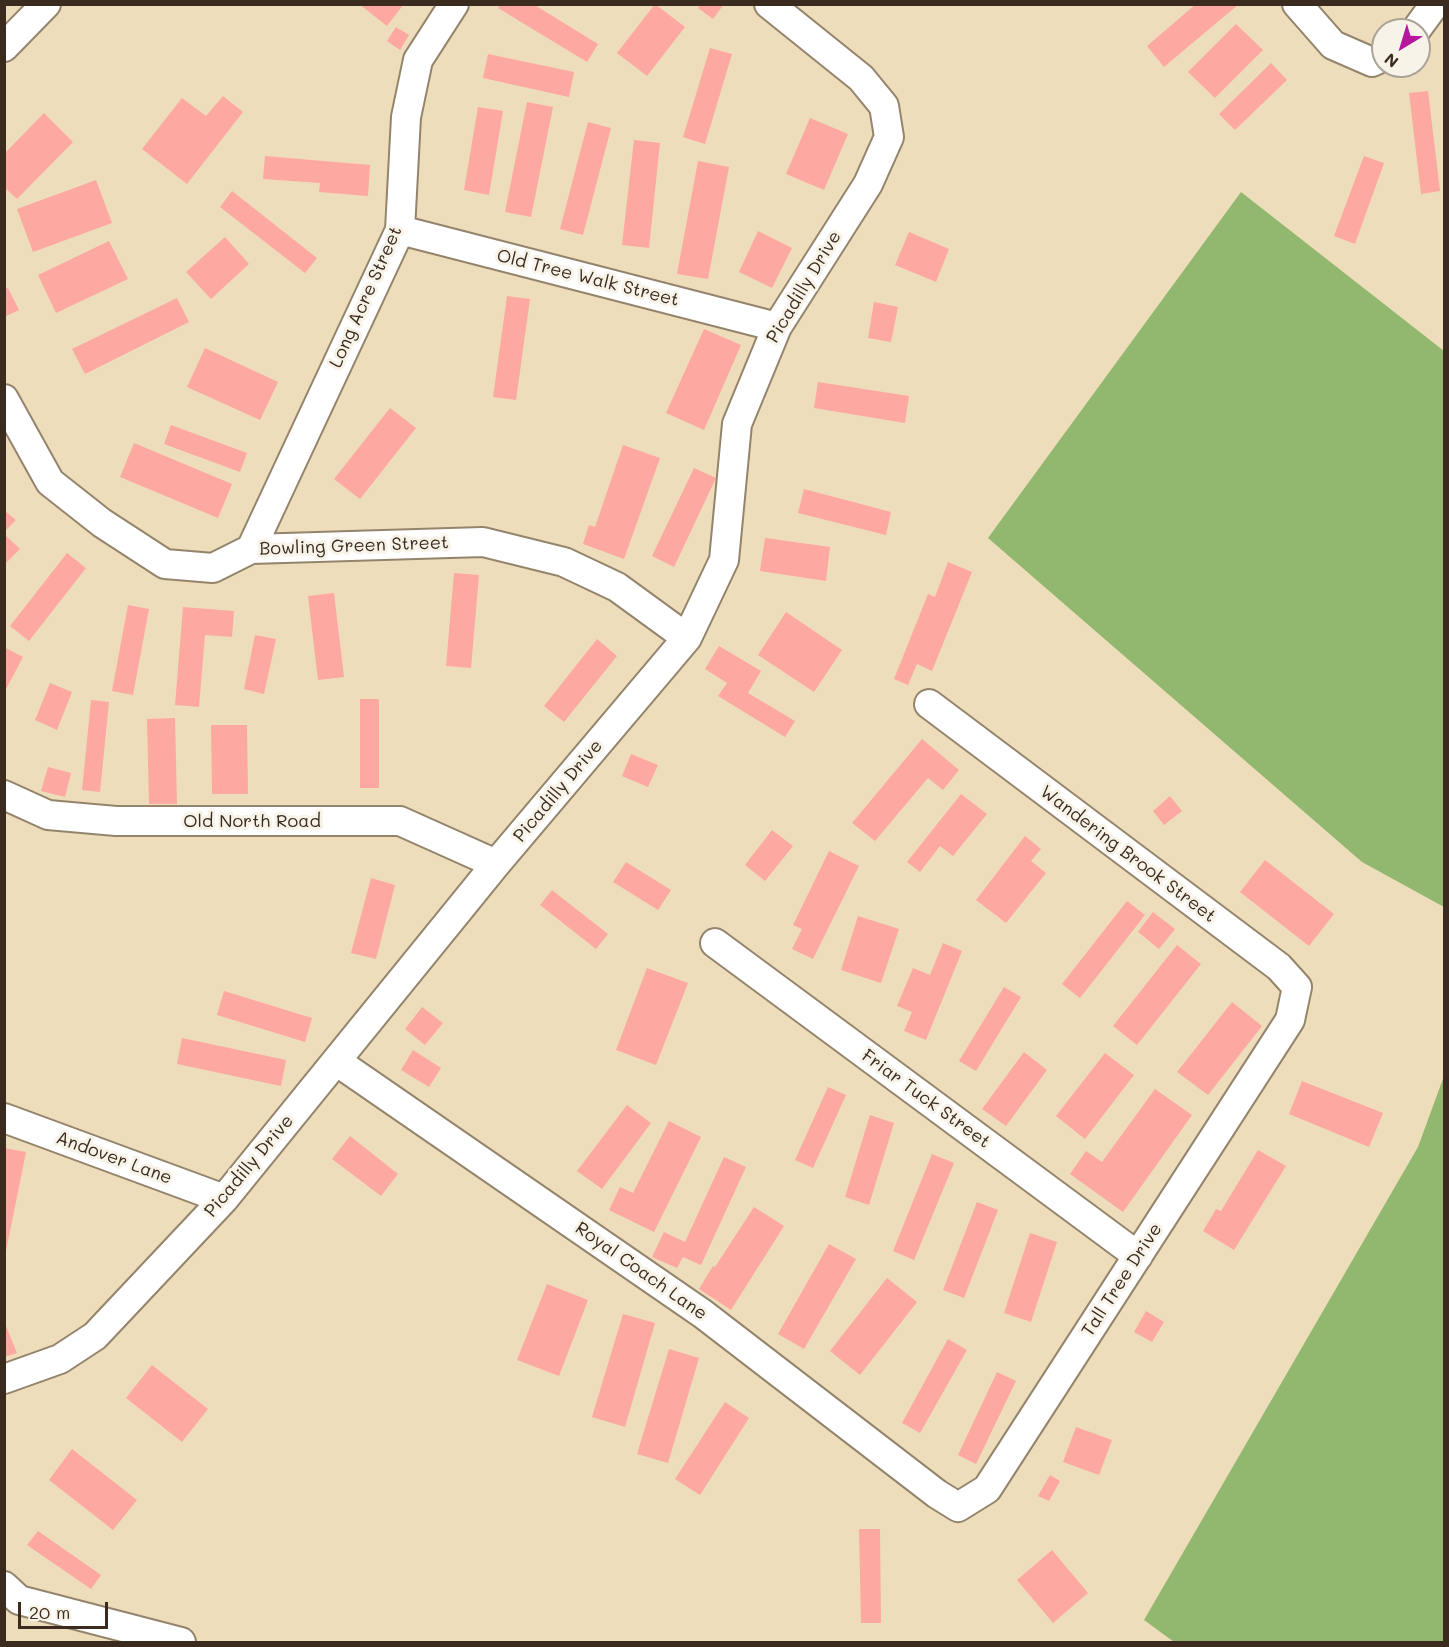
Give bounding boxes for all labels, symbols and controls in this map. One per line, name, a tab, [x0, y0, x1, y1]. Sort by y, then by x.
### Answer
north arrow	[1371, 18, 1431, 78]
text: N	[1380, 49, 1402, 73]
street label: Long Acre Street	[325, 223, 407, 371]
street label: Picadilly Drive	[762, 227, 846, 347]
street label: Old Tree Walk Street	[495, 245, 681, 311]
street label: Bowling Green Street	[259, 532, 449, 560]
street label: Picadilly Drive	[509, 735, 607, 847]
street label: Wandering Brook Street	[1036, 781, 1220, 927]
street label: Old North Road	[183, 810, 321, 832]
street label: Friar Tuck Street	[857, 1045, 995, 1153]
street label: Picadilly Drive	[200, 1110, 298, 1222]
street label: Andover Lane	[53, 1127, 175, 1189]
street label: Royal Coach Lane	[571, 1217, 711, 1325]
street label: Tall Tree Drive	[1077, 1219, 1167, 1341]
scale bar	[21, 1590, 111, 1628]
text: 20 m	[29, 1600, 70, 1624]

